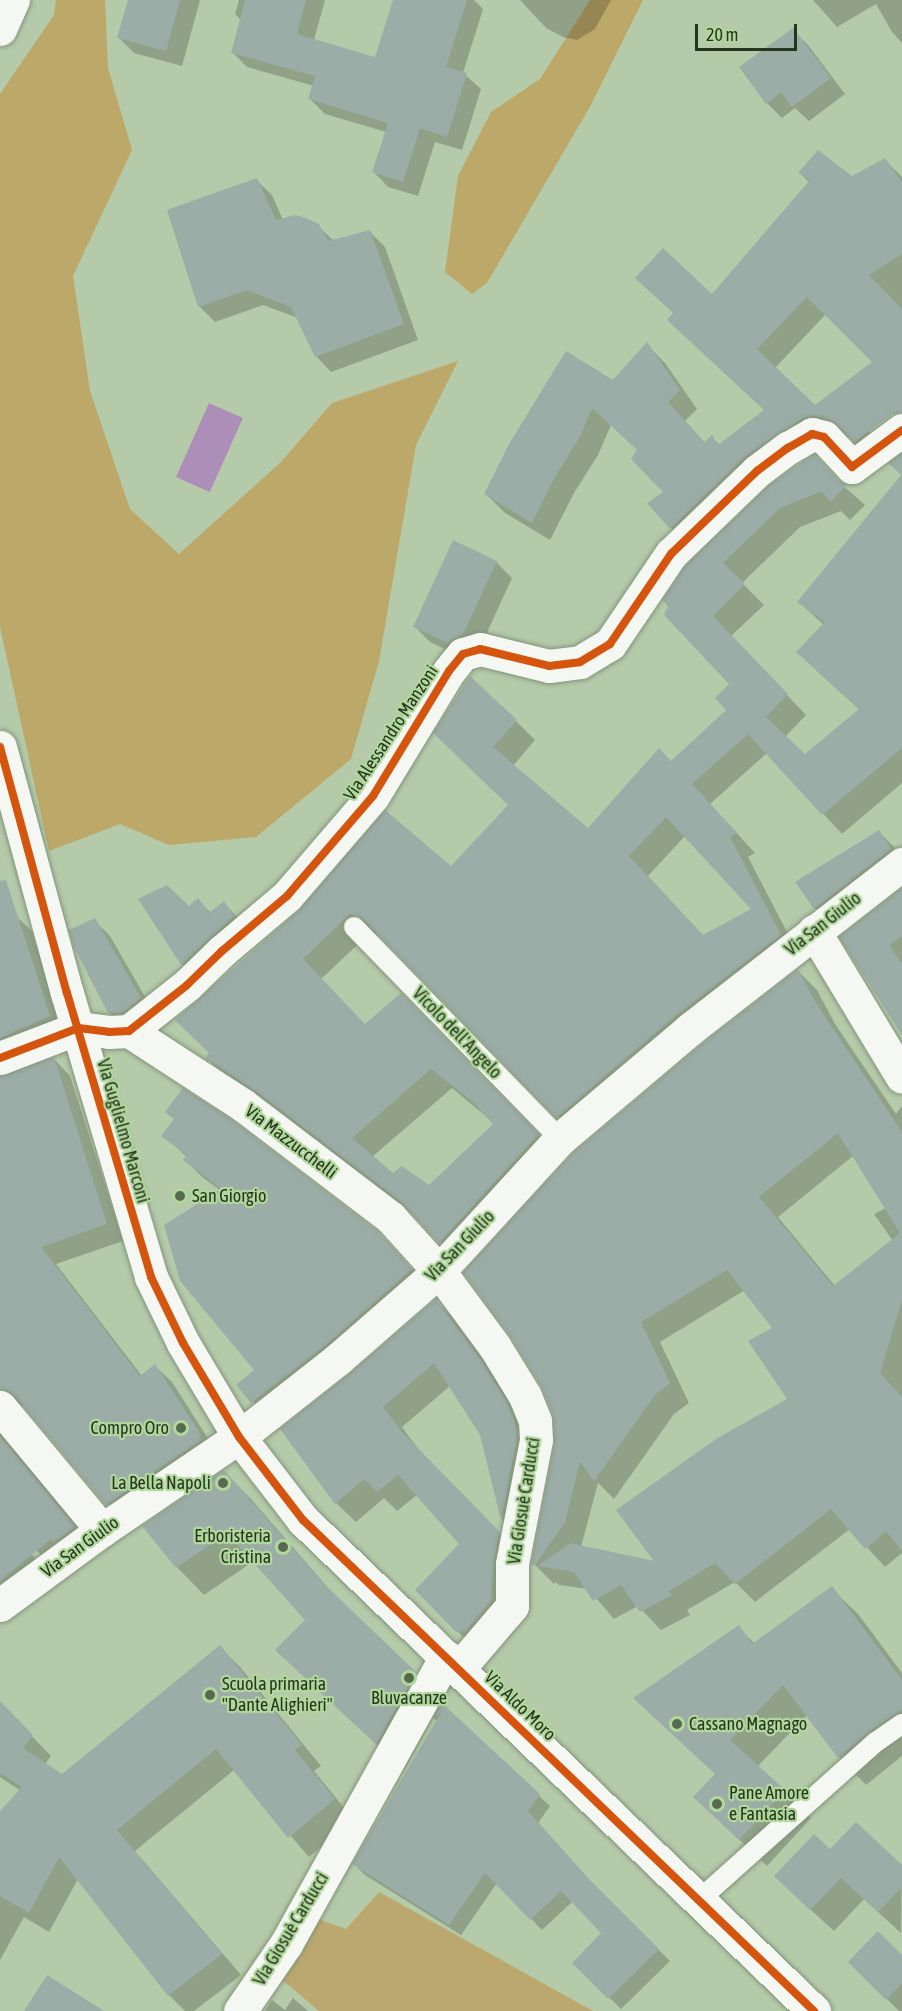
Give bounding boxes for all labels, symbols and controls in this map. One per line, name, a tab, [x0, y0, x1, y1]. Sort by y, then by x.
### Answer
scale bar	[698, 12, 800, 50]
text: 20 m	[706, 24, 738, 45]
street label: Via Alessandro Manzoni	[339, 661, 443, 805]
street label: Via San Giulio	[781, 888, 865, 960]
street label: Vicolo dell'Angelo	[408, 983, 506, 1083]
street label: Via Guglielmo Marconi	[92, 1056, 154, 1206]
street label: Via Mazzucchelli	[241, 1100, 341, 1184]
place label: San Giorgio	[192, 1185, 266, 1207]
marker: San Giorgio	[173, 1189, 187, 1203]
street label: Via San Giulio	[421, 1206, 499, 1286]
place label: Compro Oro	[90, 1417, 169, 1439]
marker: Compro Oro	[174, 1421, 188, 1435]
street label: Via Giosuè Carducci	[503, 1436, 545, 1566]
place label: La Bella Napoli	[111, 1472, 211, 1494]
marker: La Bella Napoli	[216, 1476, 230, 1490]
street label: Via San Giulio	[37, 1512, 123, 1582]
place label: Erboristeria Cristina	[194, 1526, 271, 1568]
marker: Erboristeria Cristina	[276, 1540, 290, 1554]
street label: Via Aldo Moro	[480, 1667, 560, 1745]
marker: Bluvacanze	[402, 1671, 416, 1685]
place label: Scuola primaria "Dante Alighieri"	[222, 1674, 333, 1716]
place label: Bluvacanze	[371, 1687, 447, 1709]
marker: Scuola primaria "Dante Alighieri"	[203, 1688, 217, 1702]
place label: Cassano Magnago	[689, 1713, 807, 1735]
marker: Cassano Magnago	[670, 1717, 684, 1731]
place label: Pane Amore e Fantasia	[729, 1783, 809, 1826]
marker: Pane Amore e Fantasia	[710, 1797, 724, 1811]
street label: Via Giosuè Carducci	[249, 1869, 333, 1989]

